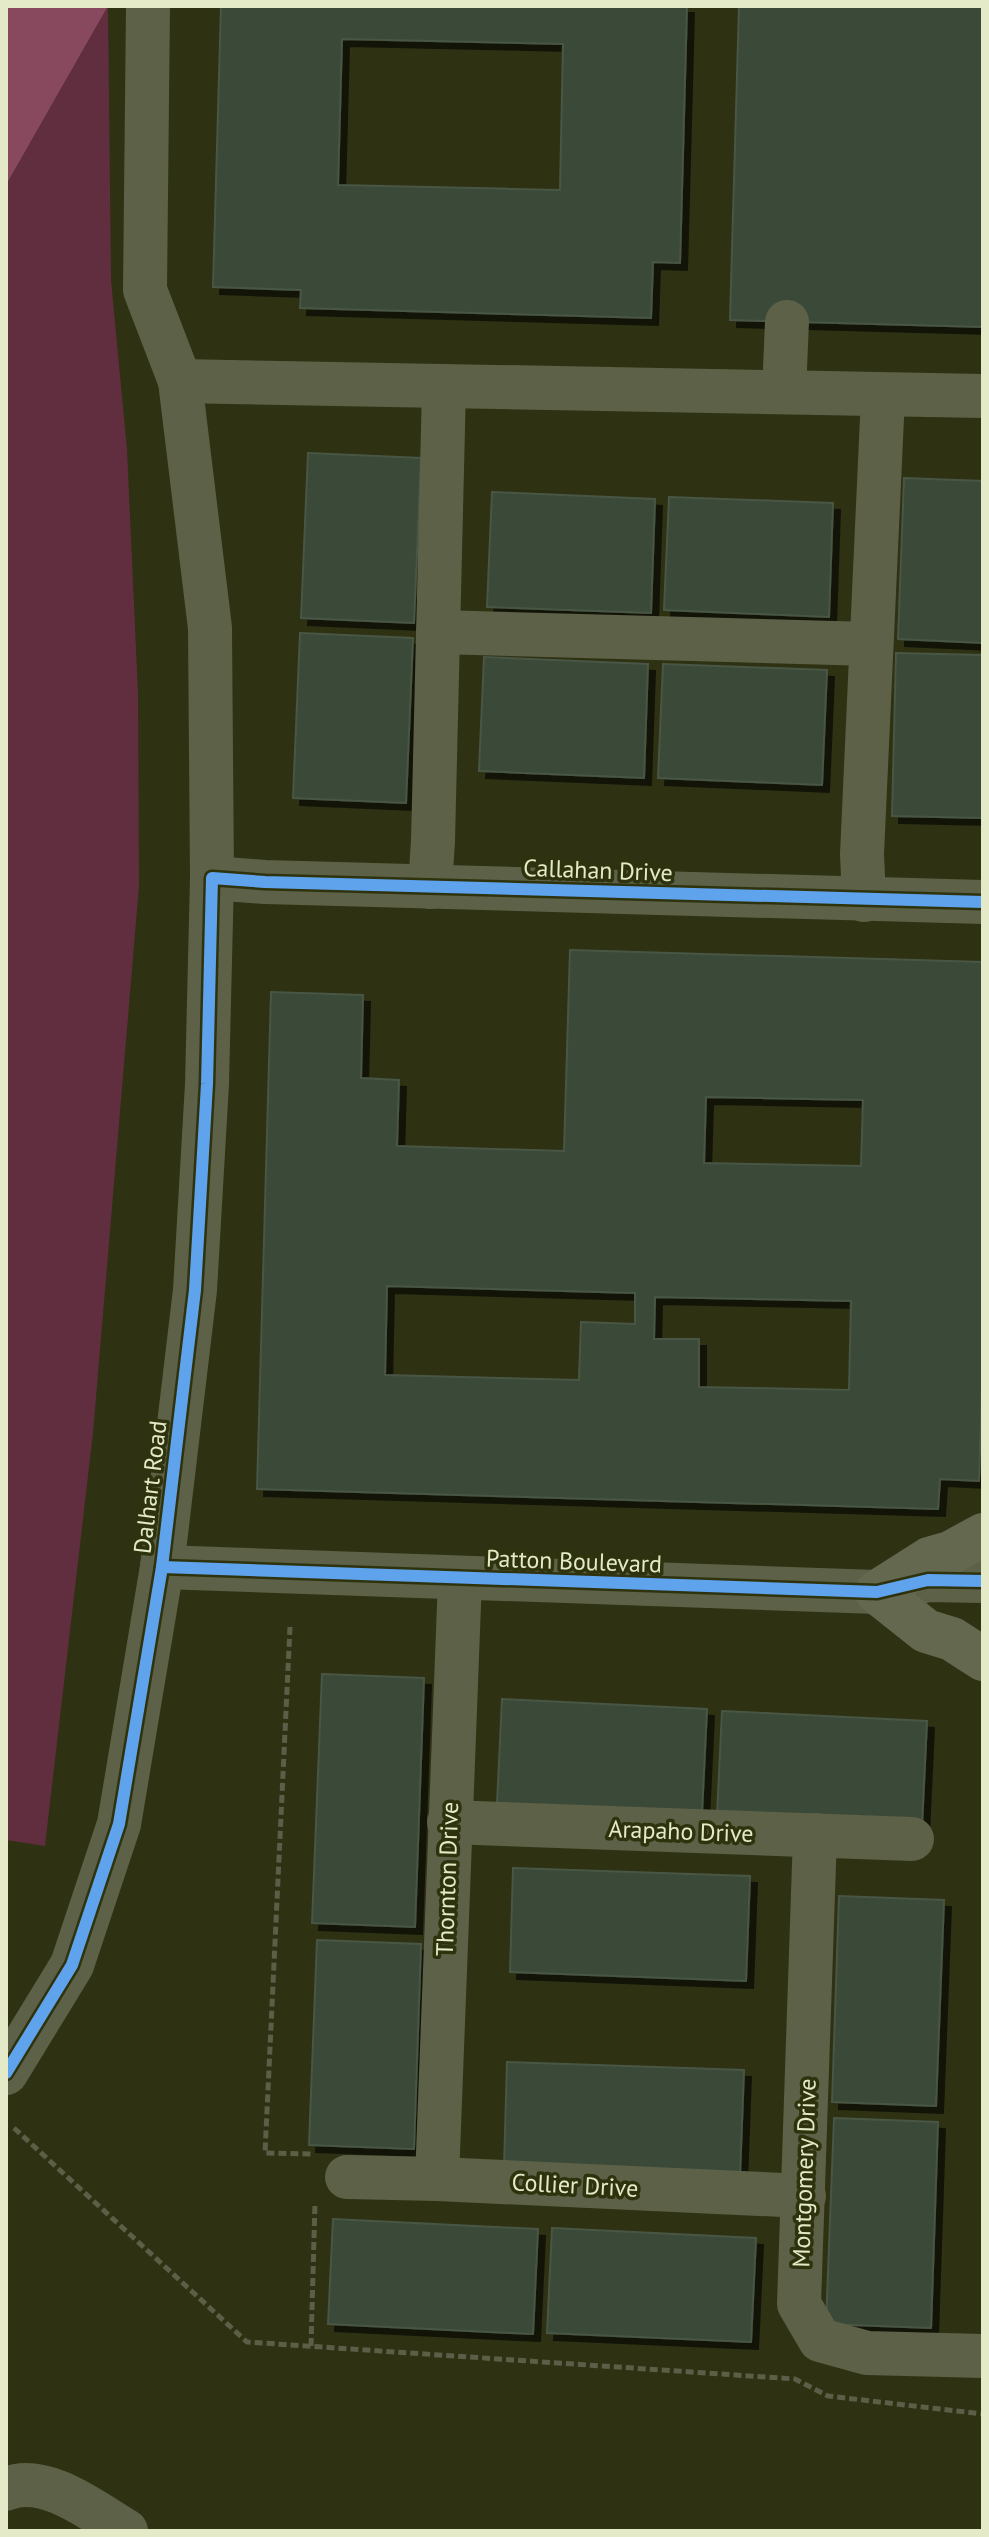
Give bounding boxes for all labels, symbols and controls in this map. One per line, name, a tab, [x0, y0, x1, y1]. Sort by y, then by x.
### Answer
street label: Callahan Drive	[523, 852, 673, 888]
street label: Dalhart Road	[126, 1419, 174, 1555]
street label: Patton Boulevard	[486, 1542, 662, 1580]
street label: Thornton Drive	[429, 1801, 465, 1957]
street label: Arapaho Drive	[608, 1813, 754, 1849]
street label: Montgomery Drive	[785, 2078, 823, 2268]
street label: Collier Drive	[511, 2166, 639, 2204]

